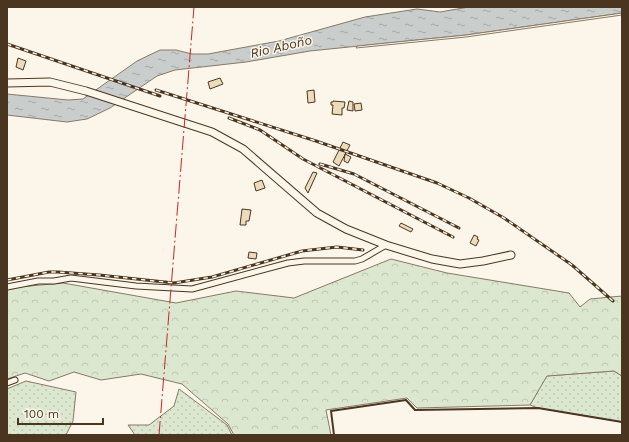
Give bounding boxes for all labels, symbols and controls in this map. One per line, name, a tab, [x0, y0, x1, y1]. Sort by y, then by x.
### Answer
water label: Rio Aboño	[249, 32, 313, 61]
scale bar	[18, 400, 103, 426]
text: 100 m	[24, 407, 59, 421]

